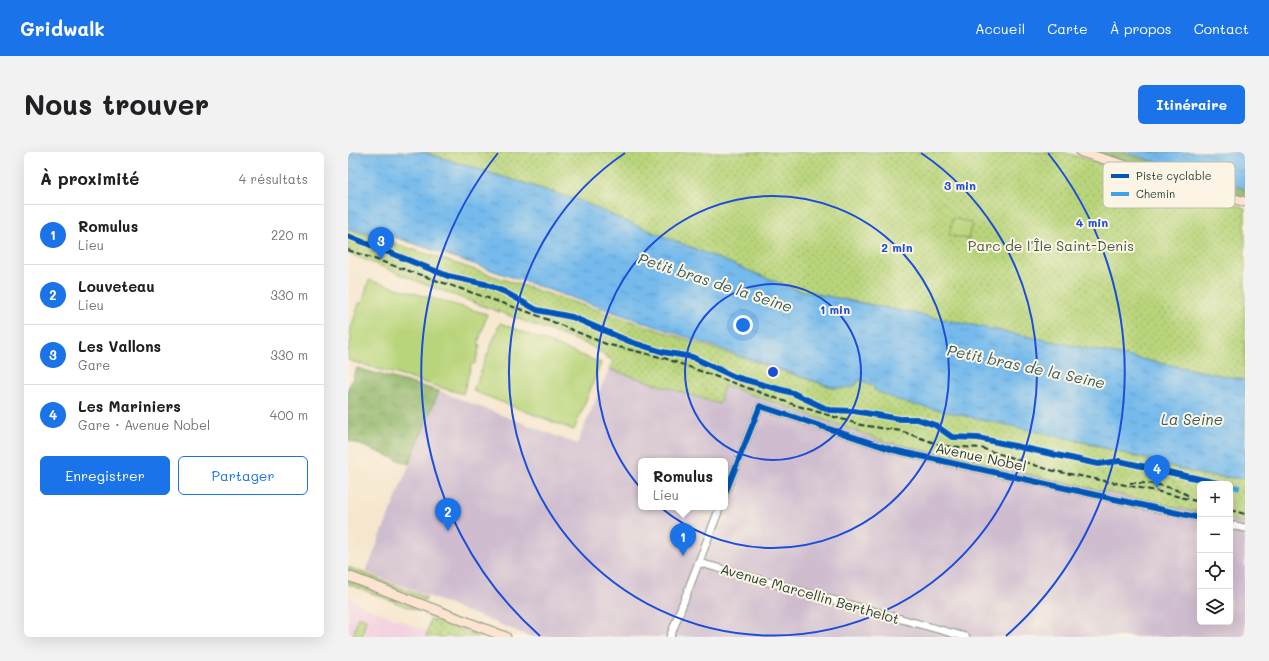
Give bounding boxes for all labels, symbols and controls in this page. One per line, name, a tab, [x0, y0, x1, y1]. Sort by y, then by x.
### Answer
text: Gridwalk	[20, 16, 105, 41]
text: Accueil	[975, 19, 1025, 38]
text: Carte	[1047, 19, 1088, 38]
text: À propos	[1110, 19, 1172, 38]
text: Contact	[1194, 19, 1249, 38]
button: Itinéraire	[1138, 85, 1245, 124]
text: Nous trouver	[24, 86, 209, 122]
legend	[1103, 162, 1235, 208]
text: À proximité	[40, 167, 139, 189]
text: Piste cyclable	[1136, 168, 1212, 183]
text: 4 résultats	[239, 170, 308, 187]
text: 3 min	[944, 177, 976, 193]
text: Chemin	[1136, 186, 1175, 201]
text: 4 min	[1076, 214, 1108, 230]
text: Romulus	[78, 216, 138, 236]
text: 1	[50, 226, 56, 243]
text: 220 m	[271, 226, 308, 243]
pin: 3	[368, 227, 394, 260]
text: Lieu	[78, 236, 104, 253]
park label: Parc de l'Île Saint-Denis	[968, 236, 1134, 255]
text: 2 min	[881, 239, 913, 255]
water label: Petit bras de la Seine	[636, 248, 795, 316]
text: Louveteau	[78, 276, 155, 296]
text: 2	[49, 286, 57, 303]
text: 330 m	[270, 286, 308, 303]
text: Lieu	[78, 296, 104, 313]
text: 1 min	[820, 301, 850, 317]
your location	[733, 315, 753, 335]
text: Les Vallons	[78, 336, 161, 356]
water label: Petit bras de la Seine	[945, 340, 1107, 393]
text: 3	[49, 346, 57, 363]
text: 330 m	[270, 346, 308, 363]
text: Gare	[78, 356, 110, 373]
centre of rings	[766, 365, 780, 379]
text: Les Mariniers	[78, 396, 181, 416]
text: 4	[49, 406, 57, 423]
text: 400 m	[270, 406, 308, 423]
water label: La Seine	[1161, 409, 1223, 429]
text: Gare · Avenue Nobel	[78, 416, 210, 433]
street label: Avenue Nobel	[934, 438, 1028, 475]
pin: 4	[1144, 455, 1170, 488]
button: Enregistrer	[40, 456, 170, 495]
button: Partager	[178, 456, 308, 495]
popup	[638, 458, 728, 510]
text: Romulus	[653, 466, 713, 486]
map controls	[1197, 481, 1233, 625]
button: +	[1197, 481, 1233, 517]
text: Lieu	[653, 486, 679, 503]
pin: 2	[435, 498, 461, 531]
button: −	[1197, 517, 1233, 553]
pin: 1	[670, 523, 696, 556]
button: locate	[1197, 553, 1233, 589]
street label: Avenue Marcellin Berthelot	[718, 559, 902, 628]
button: layers	[1197, 589, 1233, 625]

